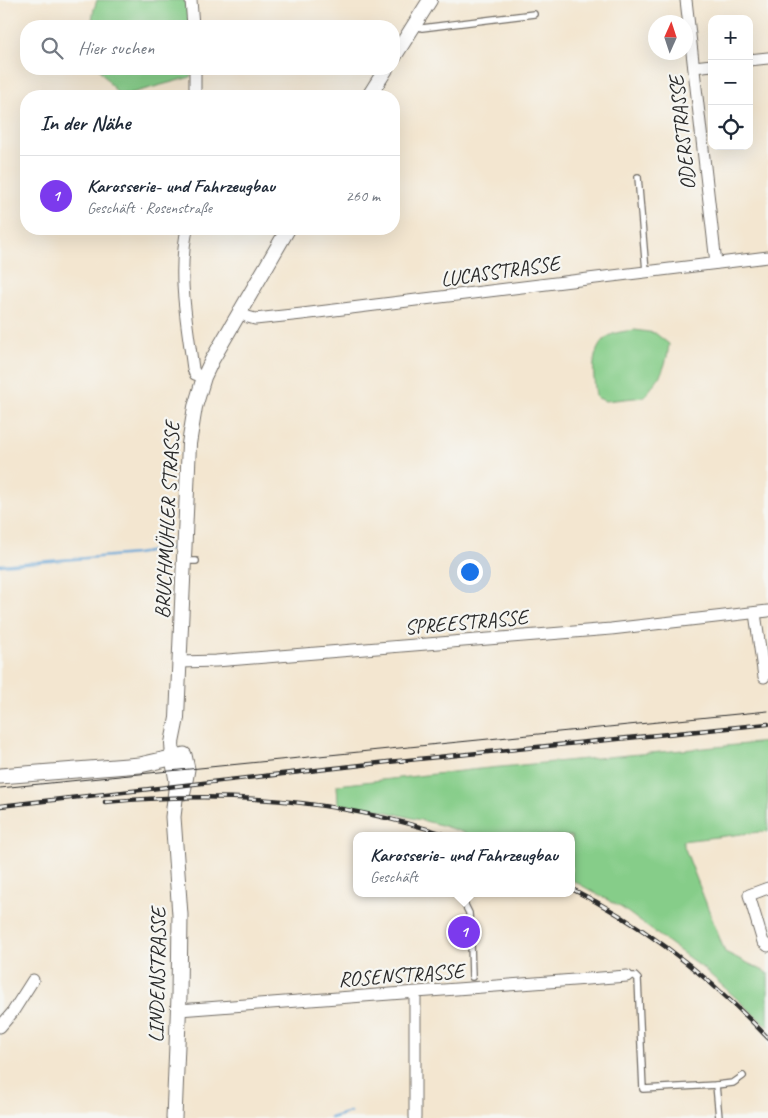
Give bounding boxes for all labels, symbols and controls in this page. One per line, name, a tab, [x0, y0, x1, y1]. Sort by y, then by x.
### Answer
north arrow	[648, 15, 693, 60]
map controls	[708, 15, 753, 150]
button: +	[708, 15, 753, 60]
search box	[20, 20, 400, 75]
icon: search	[38, 34, 66, 62]
text: Hier suchen	[78, 36, 154, 60]
button: −	[708, 60, 753, 105]
street label: ODERSTRASSE	[663, 72, 701, 191]
button: locate	[708, 105, 753, 150]
text: In der Nähe	[40, 110, 130, 136]
text: Karosserie- und Fahrzeugbau	[87, 174, 275, 198]
text: 1	[52, 186, 60, 206]
text: 260 m	[346, 186, 380, 206]
text: Geschäft · Rosenstraße	[87, 198, 212, 218]
street label: LUCASSTRASSE	[439, 249, 564, 292]
street label: BRUCHMÜHLER STRASSE	[149, 418, 185, 619]
your location	[457, 559, 483, 585]
street label: SPREESTRASSE	[403, 603, 531, 640]
popup	[353, 832, 575, 897]
text: Karosserie- und Fahrzeugbau	[370, 843, 558, 867]
text: Geschäft	[370, 867, 418, 887]
street label: LINDENSTRASSE	[143, 904, 171, 1043]
pin: 1	[448, 913, 480, 951]
street label: ROSENSTRASSE	[337, 957, 468, 992]

